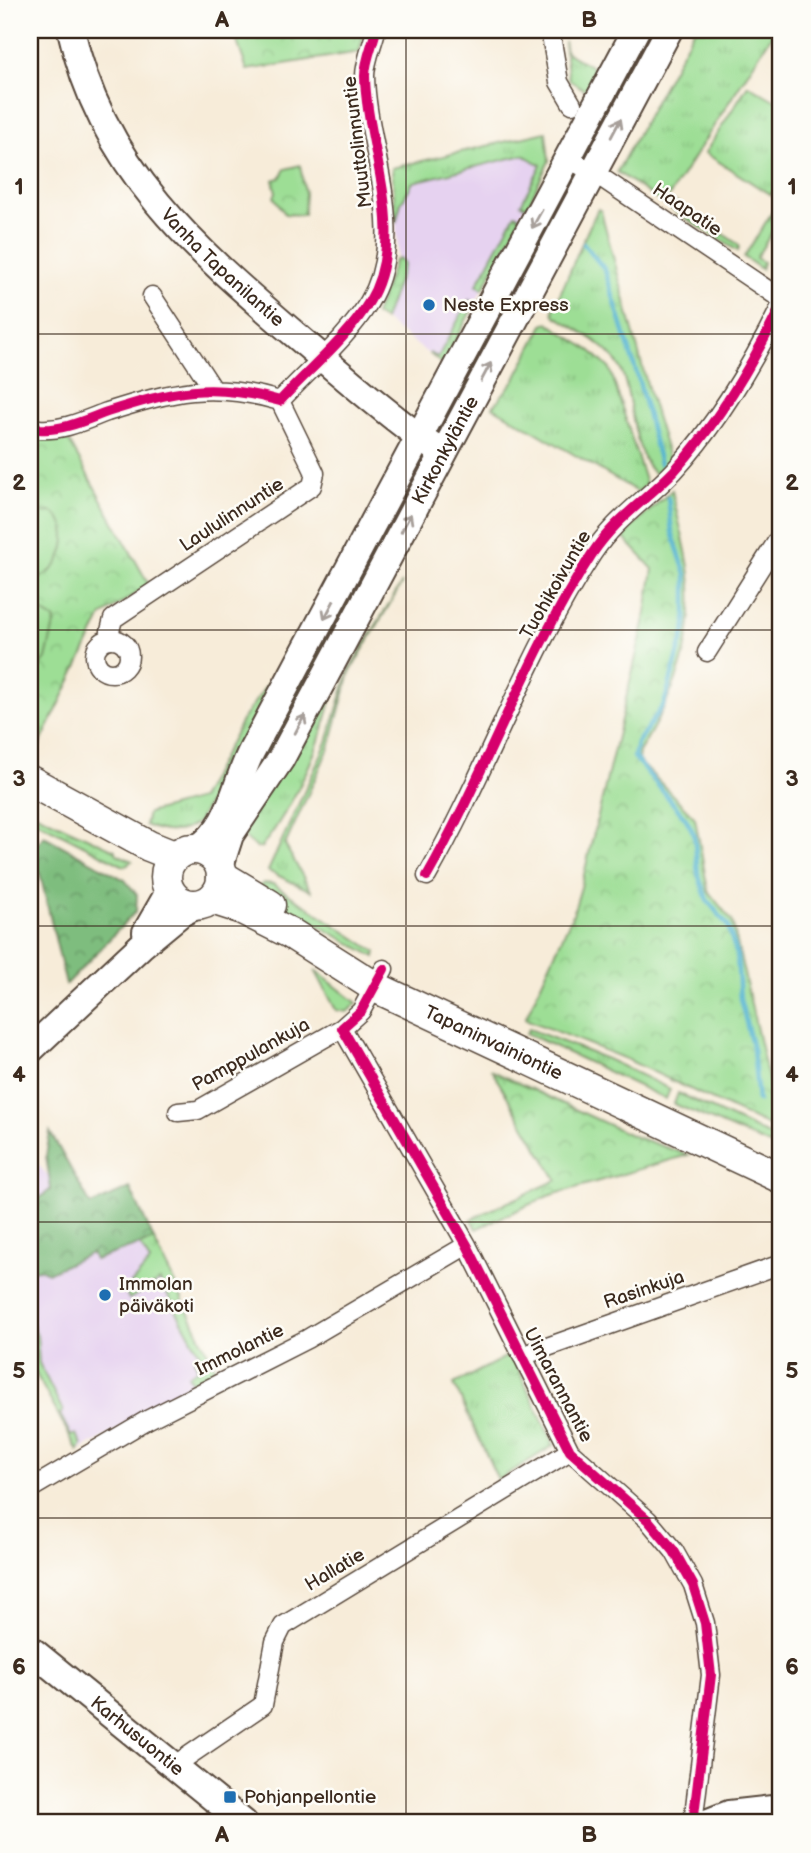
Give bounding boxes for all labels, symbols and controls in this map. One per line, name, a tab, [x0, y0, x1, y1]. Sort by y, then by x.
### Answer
text: A	[214, 6, 230, 34]
text: B	[581, 6, 597, 34]
street label: Muuttolinnuntie	[339, 75, 377, 209]
one-way arrow	[609, 119, 623, 139]
text: 1	[14, 173, 24, 201]
text: 1	[787, 173, 797, 201]
street label: Haapatie	[648, 178, 726, 242]
street label: Vanha Tapanilantie	[156, 204, 289, 332]
one-way arrow	[530, 209, 544, 229]
place label: Neste Express	[443, 294, 569, 317]
marker: Neste Express	[421, 297, 437, 313]
one-way arrow	[479, 363, 493, 383]
street label: Kirkonkyläntie	[407, 392, 484, 508]
text: 2	[12, 469, 26, 497]
text: 2	[785, 469, 799, 497]
street label: Laululinnuntie	[176, 473, 288, 557]
one-way arrow	[400, 513, 413, 534]
street label: Tuohikoivuntie	[516, 526, 596, 644]
one-way arrow	[322, 599, 335, 620]
one-way arrow	[294, 714, 307, 735]
text: 3	[12, 765, 26, 793]
text: 3	[785, 765, 799, 793]
street label: Tapaninvainiontie	[421, 1000, 566, 1085]
street label: Pamppulankuja	[188, 1013, 314, 1097]
text: 4	[12, 1061, 26, 1089]
text: 4	[785, 1061, 799, 1089]
street label: Rasinkuja	[601, 1265, 687, 1315]
place label: Immolan päiväkoti	[119, 1273, 194, 1318]
marker: Immolan päiväkoti	[97, 1287, 113, 1303]
street label: Immolantie	[192, 1319, 288, 1381]
street label: Uimarannantie	[518, 1324, 598, 1446]
text: 5	[12, 1357, 26, 1385]
text: 5	[785, 1357, 799, 1385]
street label: Hallatie	[301, 1543, 369, 1597]
text: 6	[12, 1653, 26, 1681]
text: 6	[785, 1653, 799, 1681]
street label: Karhusuontie	[86, 1691, 188, 1781]
place label: Pohjanpellontie	[244, 1786, 376, 1809]
marker: Pohjanpellontie	[222, 1789, 238, 1805]
text: A	[214, 1821, 230, 1849]
text: B	[581, 1821, 597, 1849]

